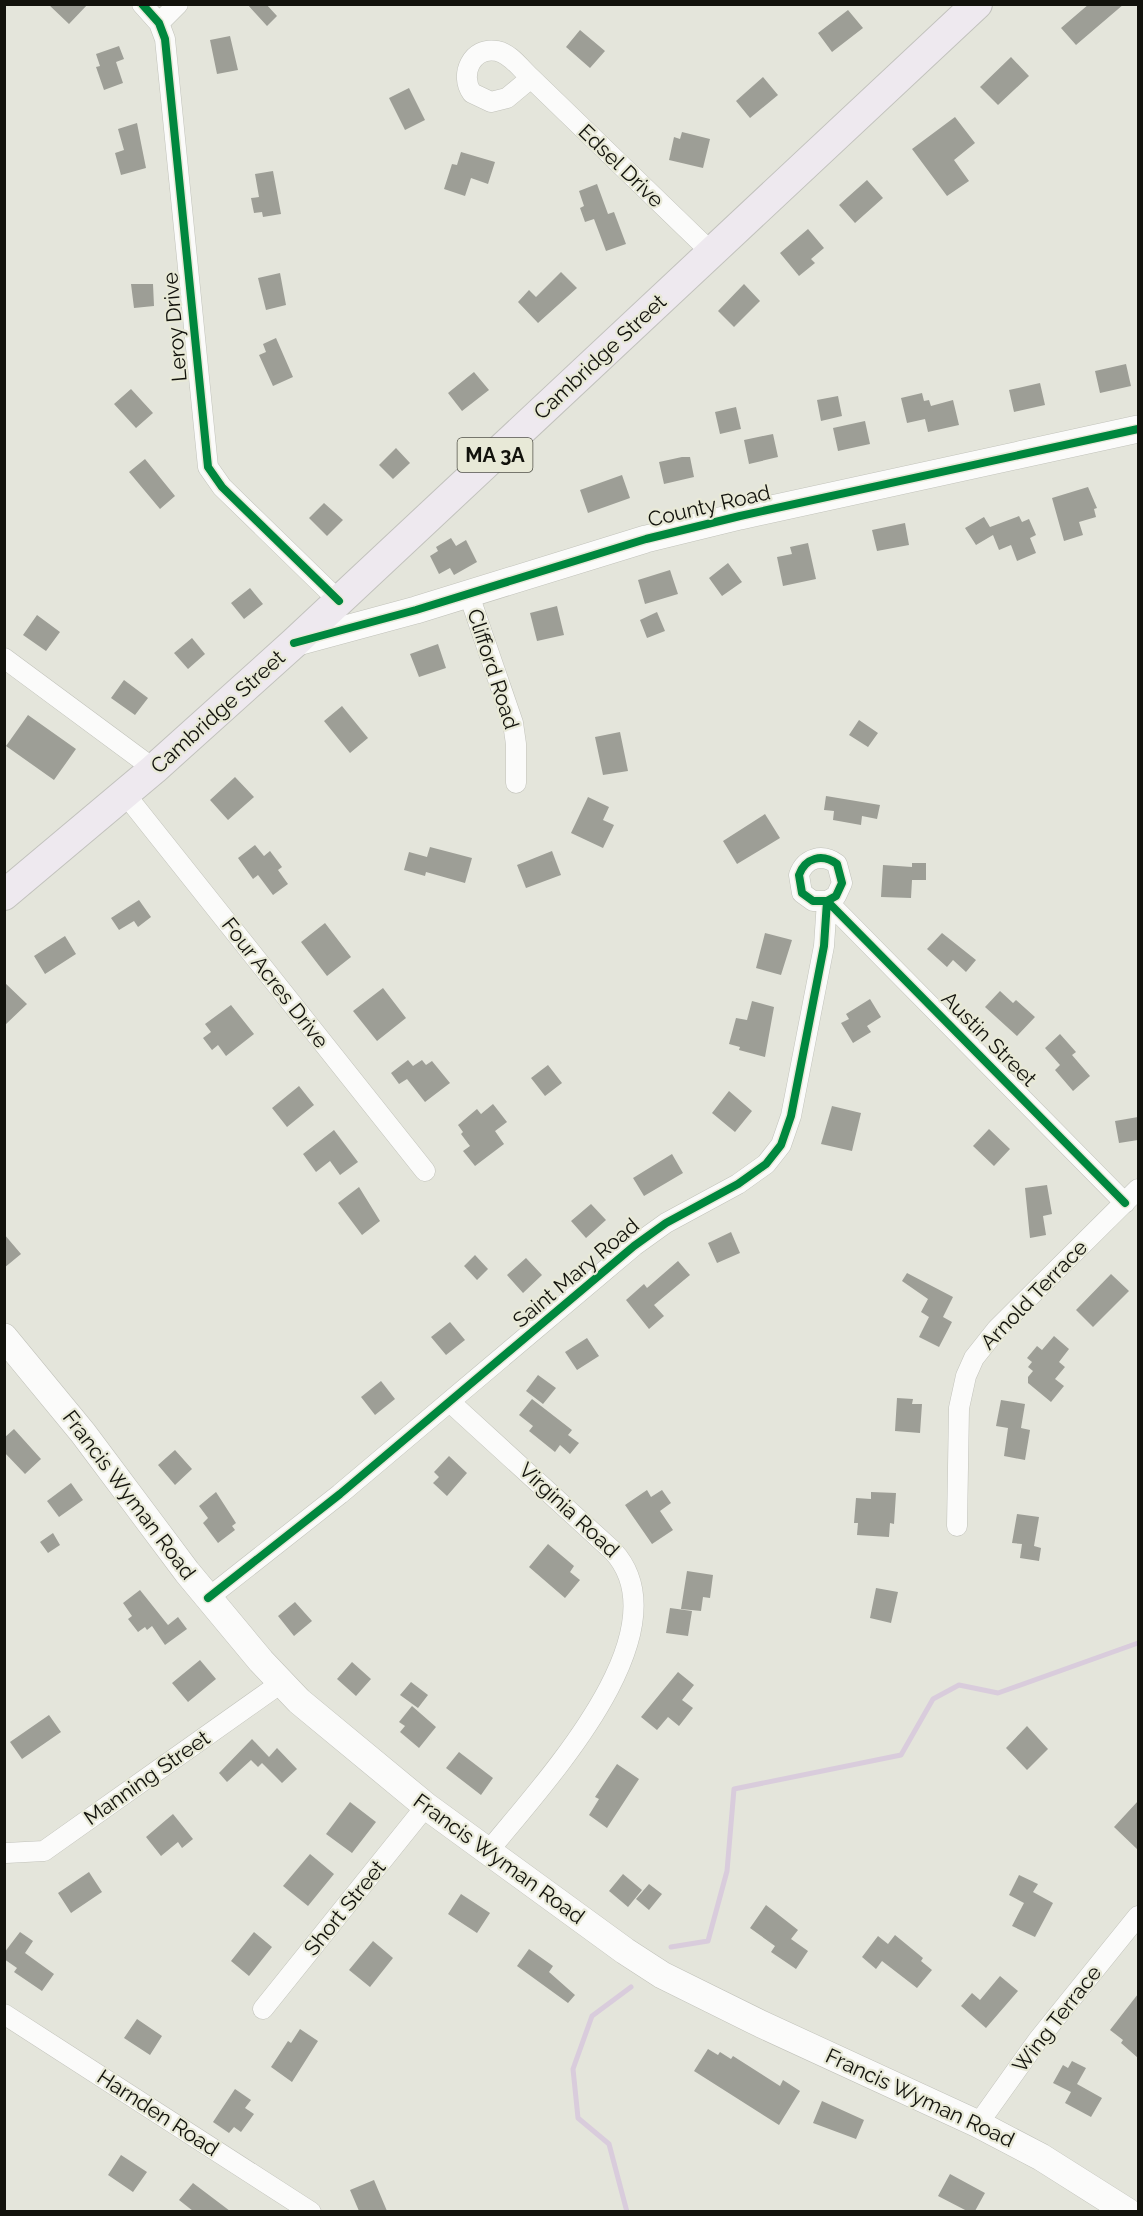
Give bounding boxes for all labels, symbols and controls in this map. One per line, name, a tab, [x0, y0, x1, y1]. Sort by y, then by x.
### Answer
street label: Edsel Drive	[574, 119, 669, 212]
street label: Leroy Drive	[157, 271, 192, 383]
street label: Cambridge Street	[528, 289, 671, 424]
road number: MA 3A	[458, 438, 532, 472]
street label: County Road	[645, 479, 773, 532]
street label: Clifford Road	[462, 606, 525, 732]
street label: Cambridge Street	[145, 645, 290, 778]
street label: Four Acres Drive	[217, 913, 334, 1053]
street label: Austin Street	[937, 986, 1042, 1091]
street label: Saint Mary Road	[508, 1213, 644, 1333]
street label: Arnold Terrace	[975, 1235, 1092, 1355]
street label: Francis Wyman Road	[58, 1405, 201, 1584]
street label: Virginia Road	[514, 1457, 624, 1562]
street label: Manning Street	[79, 1725, 214, 1830]
street label: Francis Wyman Road	[409, 1788, 590, 1929]
street label: Short Street	[299, 1855, 391, 1960]
street label: Wing Terrace	[1007, 1960, 1106, 2077]
street label: Francis Wyman Road	[822, 2043, 1019, 2152]
street label: Harnden Road	[93, 2064, 224, 2161]

